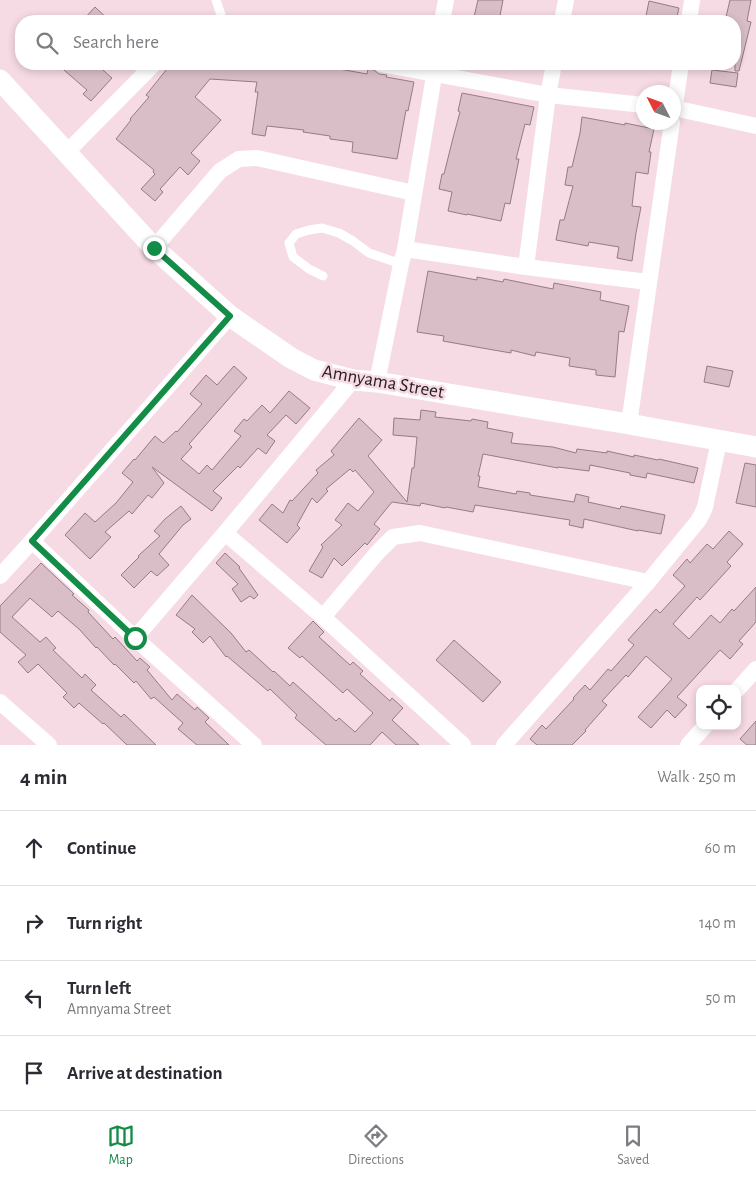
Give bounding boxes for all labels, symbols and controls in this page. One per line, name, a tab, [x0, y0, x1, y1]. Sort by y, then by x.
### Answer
search box	[15, 15, 741, 70]
icon: search	[33, 29, 61, 57]
text: Search here	[73, 33, 159, 52]
north arrow	[636, 85, 681, 130]
route end	[143, 237, 166, 260]
street label: Amnyama Street	[321, 362, 445, 402]
route start	[124, 627, 147, 650]
map controls	[696, 685, 741, 730]
button: locate	[696, 685, 741, 730]
text: 4 min	[20, 767, 67, 788]
text: Walk · 250 m	[657, 769, 736, 785]
icon: ahead	[20, 834, 48, 862]
text: Continue	[67, 839, 136, 858]
text: 60 m	[705, 840, 736, 856]
icon: right	[20, 909, 48, 937]
text: Turn right	[67, 914, 142, 933]
text: 140 m	[699, 915, 736, 931]
text: Turn left	[67, 979, 131, 998]
icon: left	[20, 984, 48, 1012]
text: 50 m	[705, 990, 736, 1006]
text: Amnyama Street	[67, 1001, 171, 1017]
icon: arrive	[20, 1059, 48, 1087]
text: Arrive at destination	[67, 1064, 223, 1083]
tab: Map	[107, 1122, 135, 1169]
tab: Directions	[348, 1122, 404, 1169]
tab: Saved	[617, 1122, 649, 1169]

